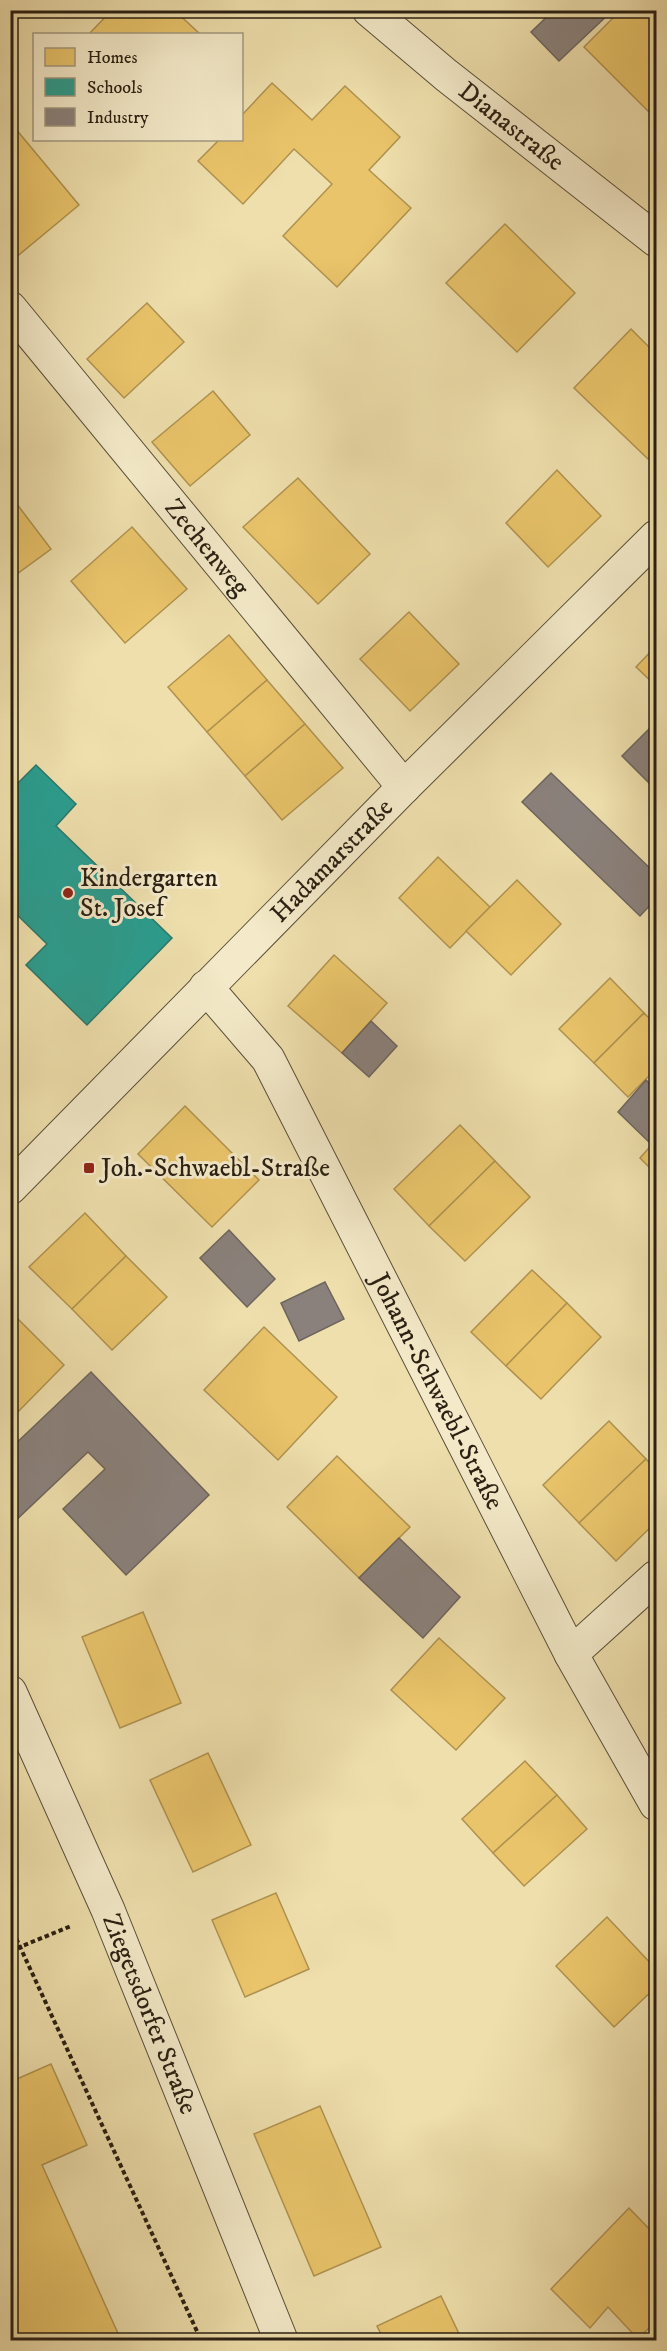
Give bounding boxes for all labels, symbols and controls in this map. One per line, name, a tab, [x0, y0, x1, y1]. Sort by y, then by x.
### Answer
legend	[33, 33, 243, 141]
text: Homes	[87, 47, 138, 69]
street label: Dianastraße	[452, 75, 571, 178]
text: Schools	[87, 77, 142, 99]
text: Industry	[87, 107, 149, 129]
street label: Zechenweg	[157, 492, 257, 603]
street label: Hadamarstraße	[263, 791, 400, 930]
place label: Kindergarten St. Josef	[80, 862, 218, 925]
marker: Kindergarten St. Josef	[61, 886, 75, 900]
place label: Joh.-Schwaebl-Straße	[99, 1152, 330, 1185]
marker: Joh.-Schwaebl-Straße	[82, 1161, 96, 1175]
street label: Johann-Schwaebl-Straße	[362, 1266, 511, 1515]
street label: Ziegetsdorfer Straße	[95, 1909, 205, 2119]

